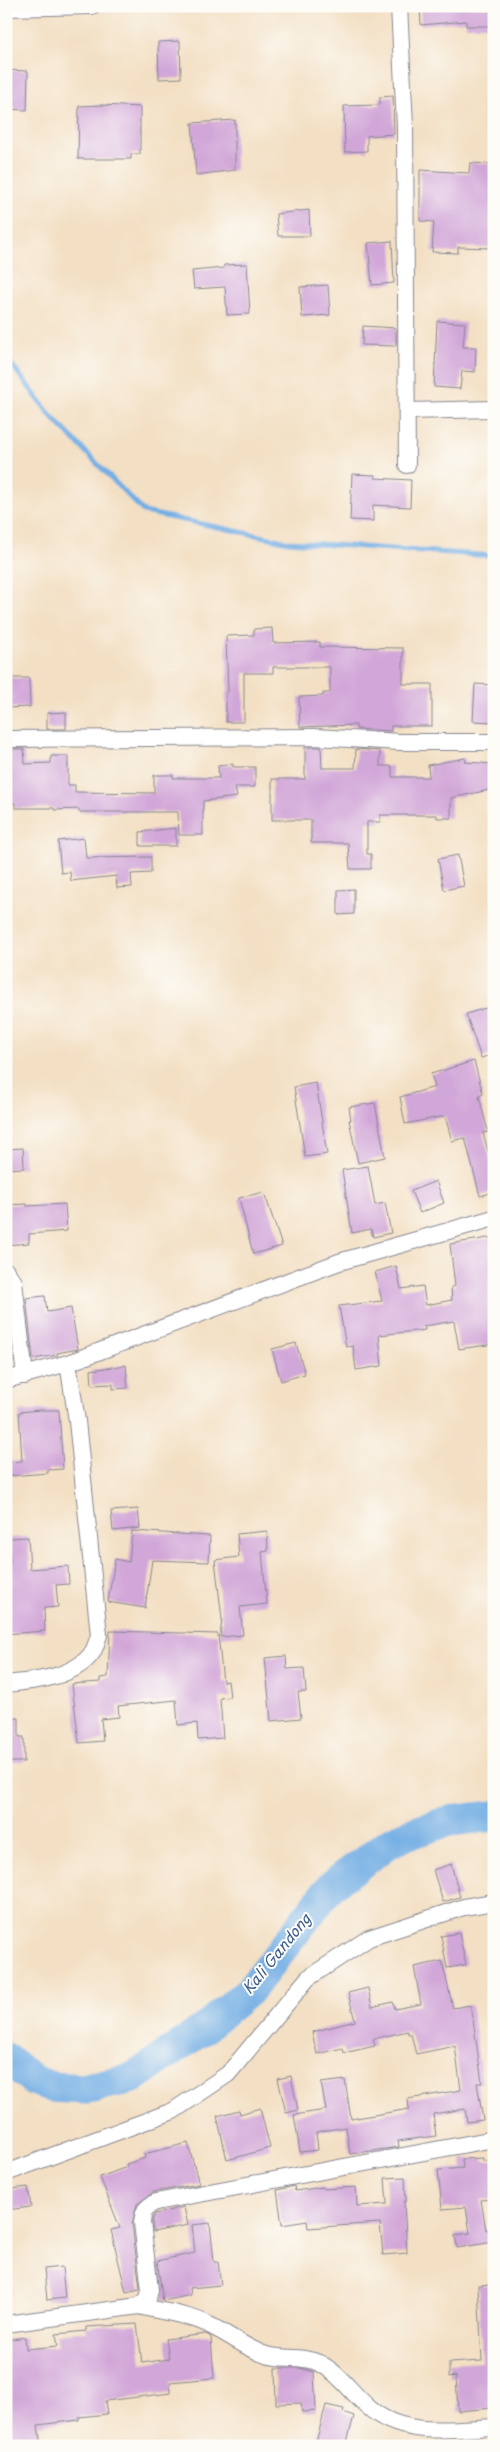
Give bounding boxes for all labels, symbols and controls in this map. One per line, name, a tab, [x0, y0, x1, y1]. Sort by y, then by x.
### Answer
water label: Kali Gandong	[236, 1907, 317, 1998]

